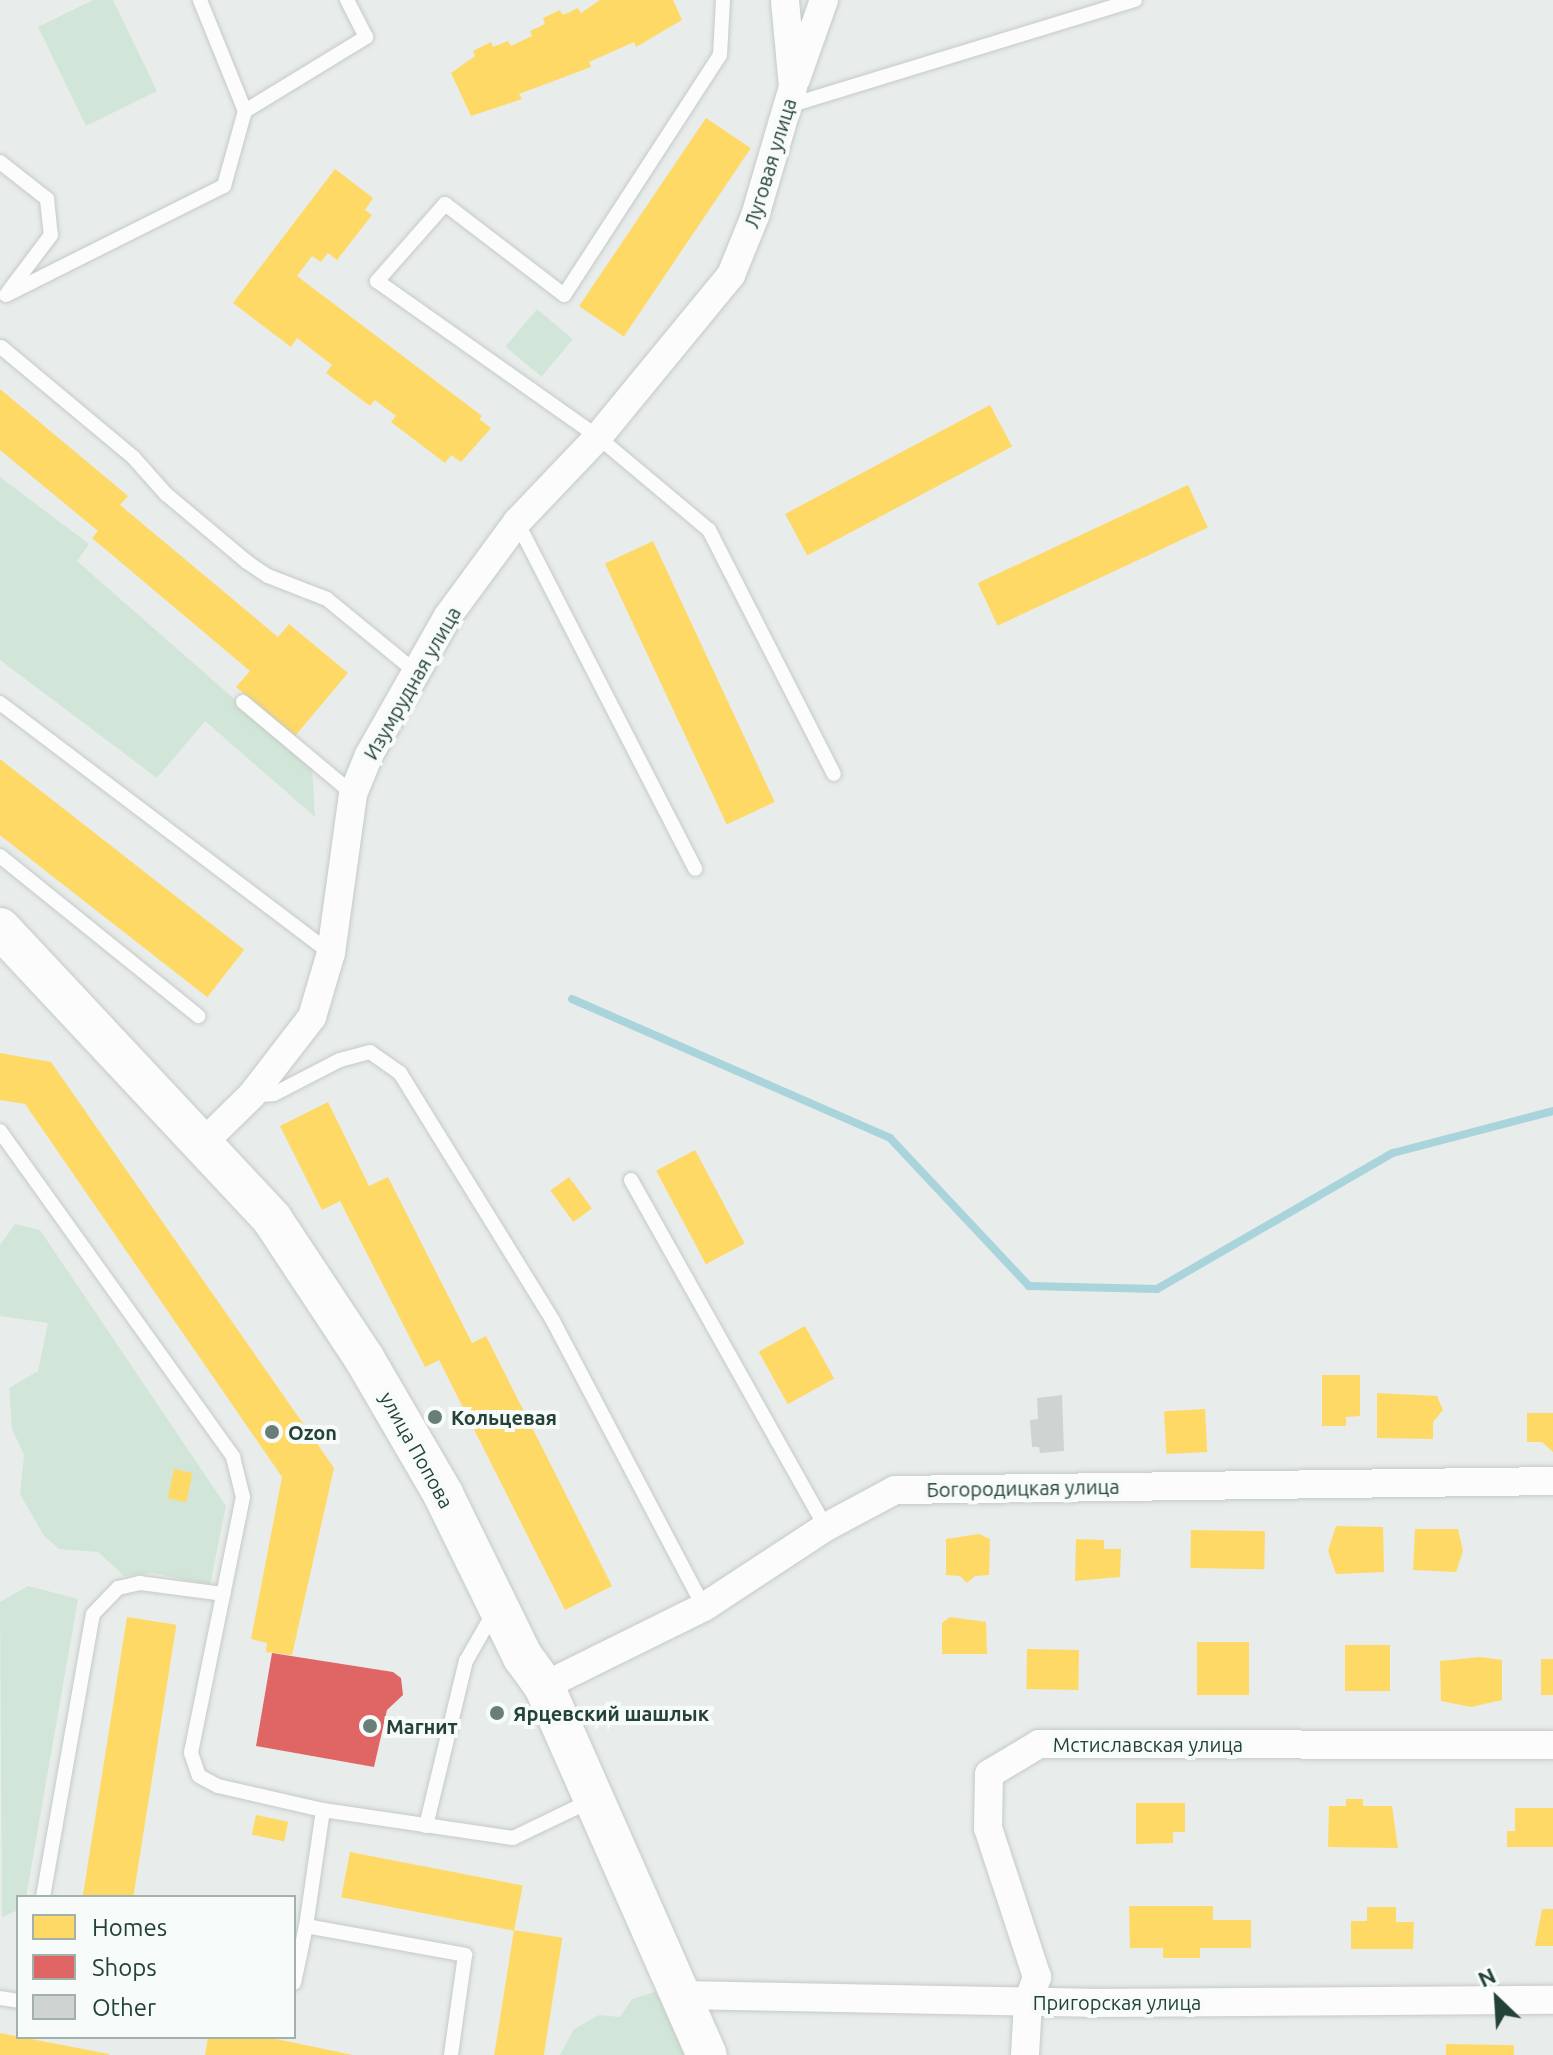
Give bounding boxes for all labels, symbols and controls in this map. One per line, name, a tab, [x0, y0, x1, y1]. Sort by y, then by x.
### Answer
street label: Луговая улица	[739, 95, 801, 231]
street label: Изумрудная улица	[358, 602, 466, 764]
street label: улица Попова	[375, 1388, 459, 1512]
place label: Кольцевая	[451, 1405, 557, 1429]
marker: Кольцевая	[426, 1408, 444, 1426]
place label: Ozon	[288, 1420, 337, 1444]
marker: Ozon	[263, 1423, 281, 1441]
street label: Богородицкая улица	[926, 1474, 1120, 1502]
place label: Ярцевский шашлык	[513, 1701, 709, 1725]
marker: Ярцевский шашлык	[488, 1704, 506, 1722]
place label: Магнит	[386, 1714, 458, 1738]
marker: Магнит	[361, 1717, 379, 1735]
street label: Мстиславская улица	[1053, 1732, 1243, 1756]
legend	[16, 1895, 296, 2039]
text: Homes	[92, 1914, 167, 1941]
text: Shops	[92, 1954, 157, 1981]
north arrow	[1457, 1959, 1537, 2039]
text: N	[1474, 1962, 1499, 1992]
street label: Пригорская улица	[1033, 1990, 1201, 2014]
text: Other	[92, 1994, 156, 2021]

